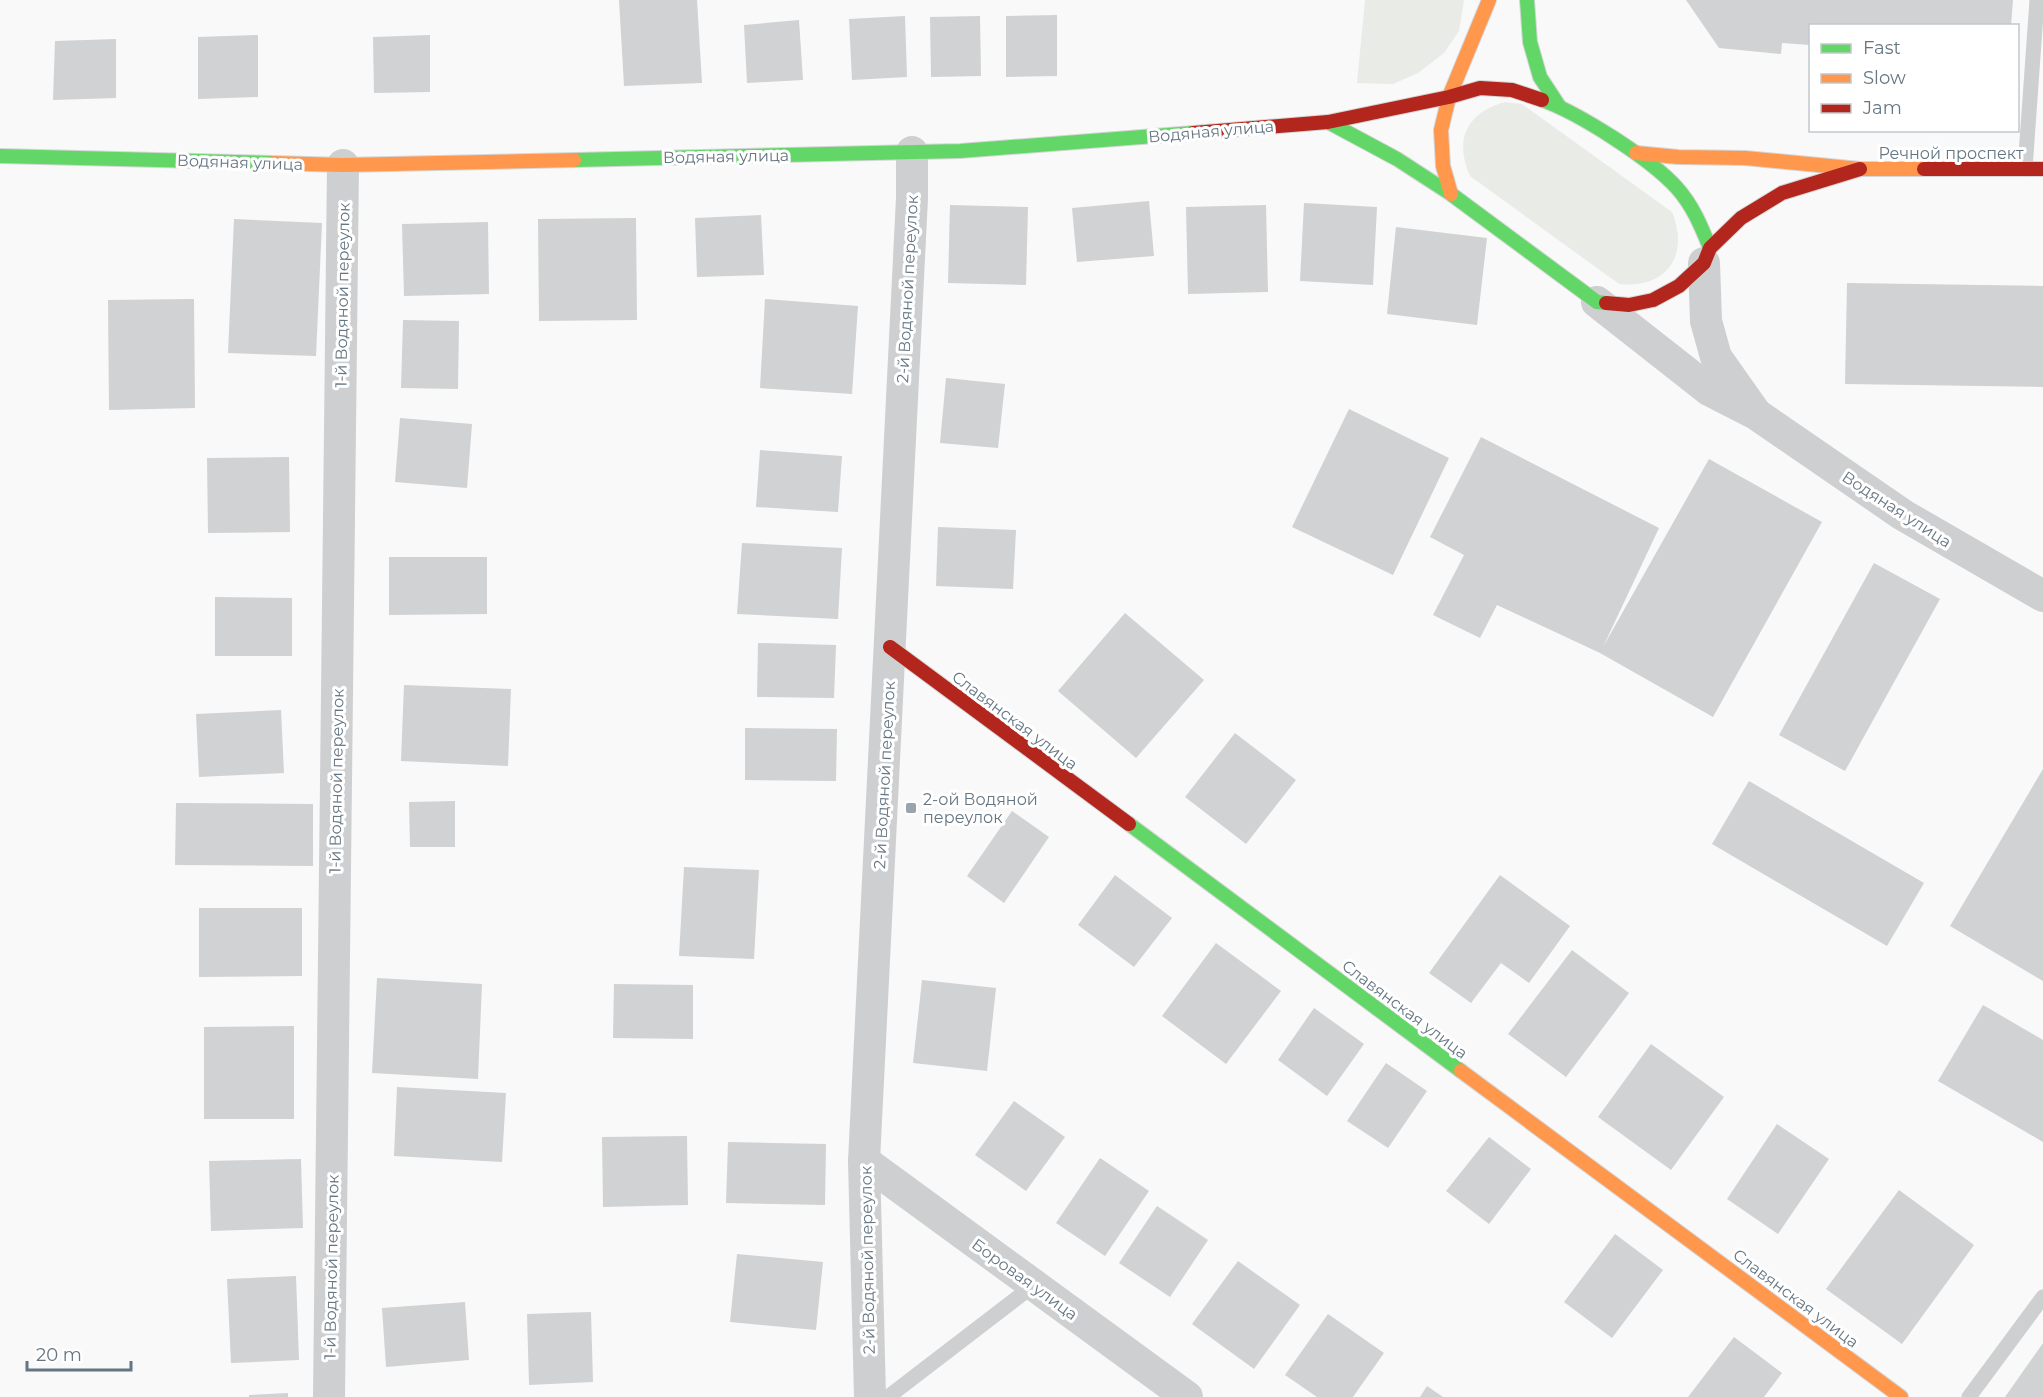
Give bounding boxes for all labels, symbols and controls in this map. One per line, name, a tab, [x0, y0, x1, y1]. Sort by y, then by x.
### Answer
legend	[1809, 24, 2019, 132]
text: Fast	[1863, 37, 1901, 59]
text: Slow	[1863, 67, 1906, 89]
text: Jam	[1862, 97, 1902, 119]
street label: Водяная улица	[1147, 117, 1275, 146]
street label: Речной проспект	[1878, 144, 2024, 163]
street label: Водяная улица	[663, 146, 789, 167]
street label: Водяная улица	[177, 151, 303, 174]
street label: 2-й Водяной переулок	[893, 194, 922, 383]
street label: 1-й Водяной переулок	[331, 202, 354, 388]
street label: Водяная улица	[1839, 467, 1955, 552]
street label: Славянская улица	[948, 667, 1081, 774]
street label: 2-й Водяной переулок	[870, 680, 899, 869]
street label: 1-й Водяной переулок	[325, 688, 348, 874]
place label: 2-ой Водяной переулок	[923, 790, 1038, 827]
marker: 2-ой Водяной переулок	[904, 801, 918, 815]
street label: Славянская улица	[1338, 956, 1471, 1063]
street label: 2-й Водяной переулок	[856, 1165, 879, 1354]
street label: 1-й Водяной переулок	[320, 1174, 343, 1360]
street label: Боровая улица	[968, 1235, 1081, 1324]
street label: Славянская улица	[1729, 1245, 1862, 1352]
scale bar	[27, 1334, 130, 1372]
text: 20 m	[36, 1344, 82, 1366]

